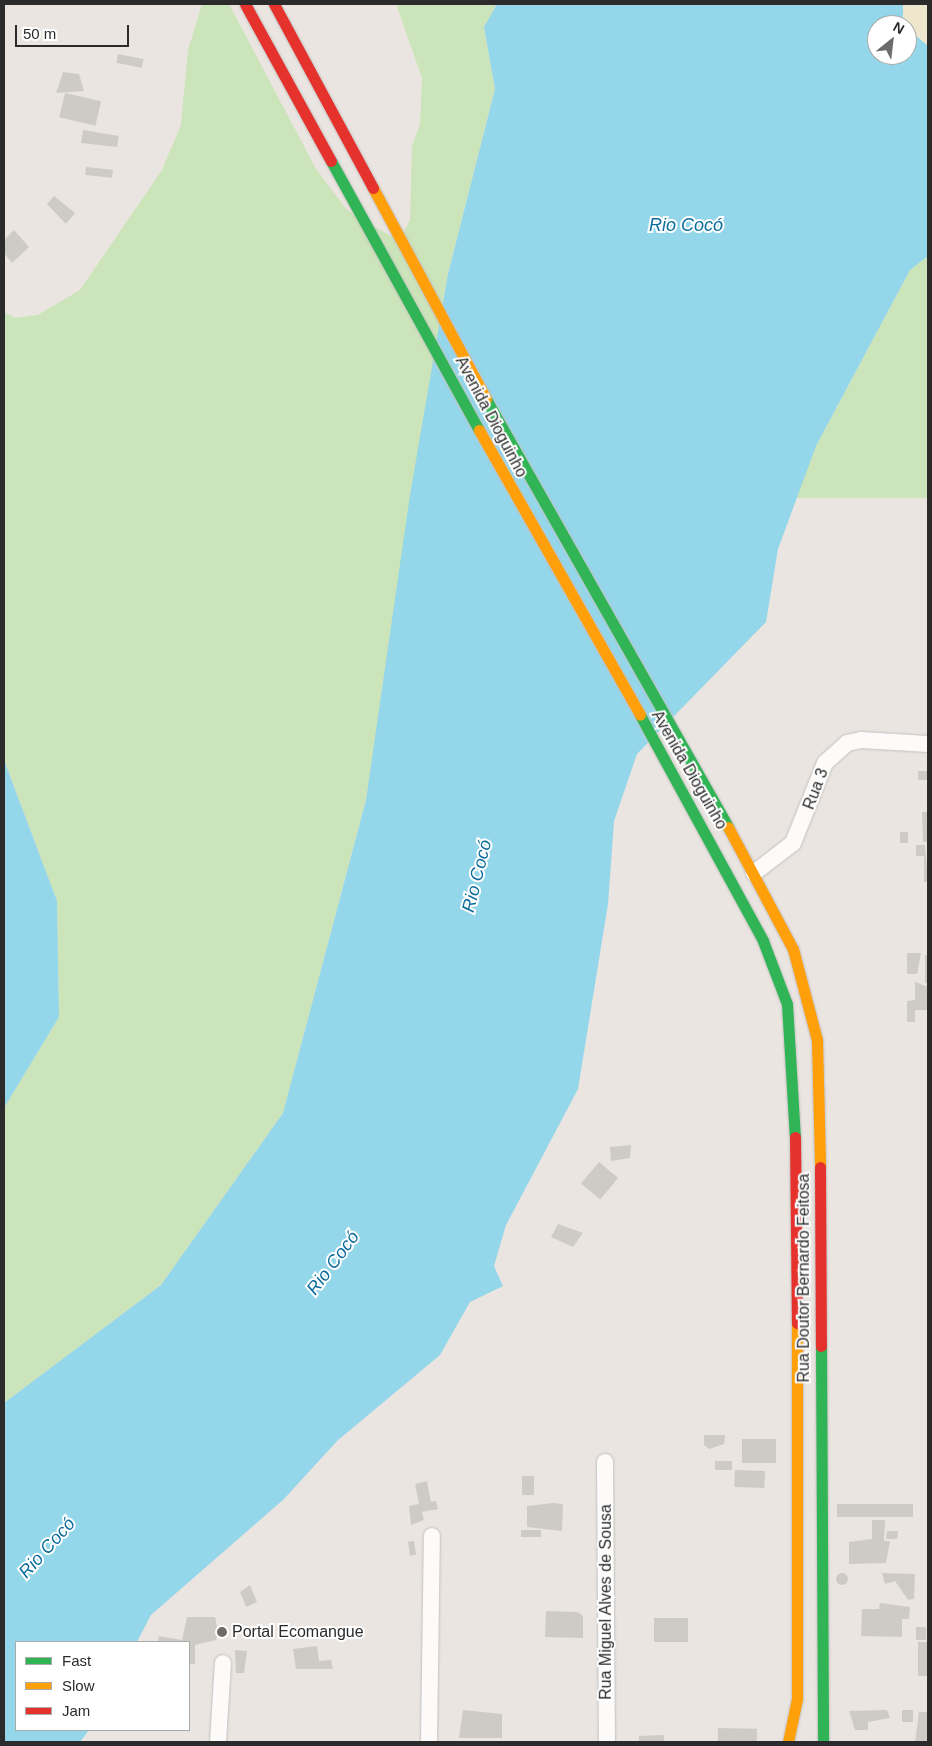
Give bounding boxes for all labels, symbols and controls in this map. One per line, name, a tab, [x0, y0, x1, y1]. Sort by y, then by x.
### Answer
scale bar	[18, 15, 131, 47]
north arrow	[867, 15, 917, 65]
text: N	[890, 18, 907, 37]
text: 50 m	[23, 25, 56, 42]
water label: Rio Cocó	[649, 214, 723, 236]
street label: Avenida Dioguinho	[451, 353, 531, 481]
street label: Avenida Dioguinho	[647, 707, 731, 833]
street label: Rua 3	[799, 766, 833, 812]
water label: Rio Cocó	[458, 837, 496, 915]
street label: Rua Doutor Bernardo Feitosa	[794, 1174, 814, 1382]
water label: Rio Cocó	[302, 1227, 364, 1299]
street label: Rua Miguel Alves de Sousa	[596, 1504, 616, 1700]
water label: Rio Cocó	[14, 1513, 80, 1583]
place label: Portal Ecomangue	[232, 1622, 364, 1642]
marker: Portal Ecomangue	[216, 1626, 228, 1638]
legend	[15, 1641, 190, 1731]
text: Fast	[62, 1652, 91, 1669]
text: Slow	[62, 1677, 95, 1694]
text: Jam	[62, 1702, 90, 1719]

